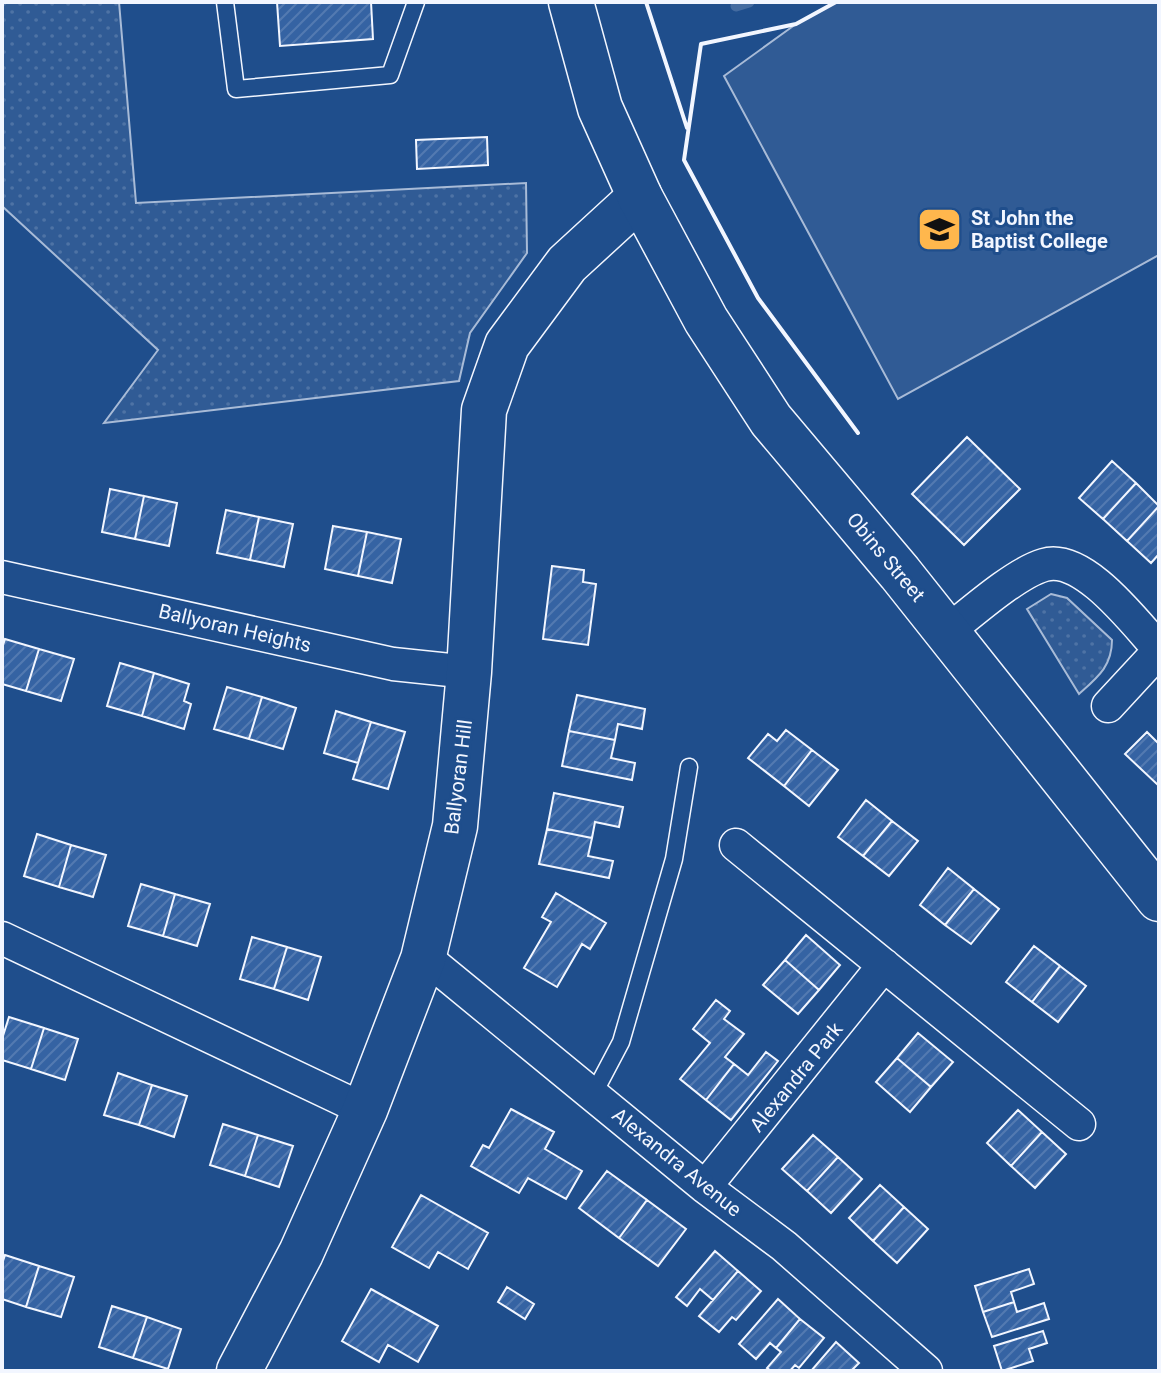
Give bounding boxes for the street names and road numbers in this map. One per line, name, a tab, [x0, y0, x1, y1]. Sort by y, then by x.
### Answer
street label: Obins Street	[842, 508, 930, 606]
street label: Ballyoran Heights	[156, 599, 314, 657]
street label: Ballyoran Hill	[439, 718, 477, 836]
street label: Alexandra Park	[744, 1017, 848, 1137]
street label: Alexandra Avenue	[608, 1103, 746, 1221]

